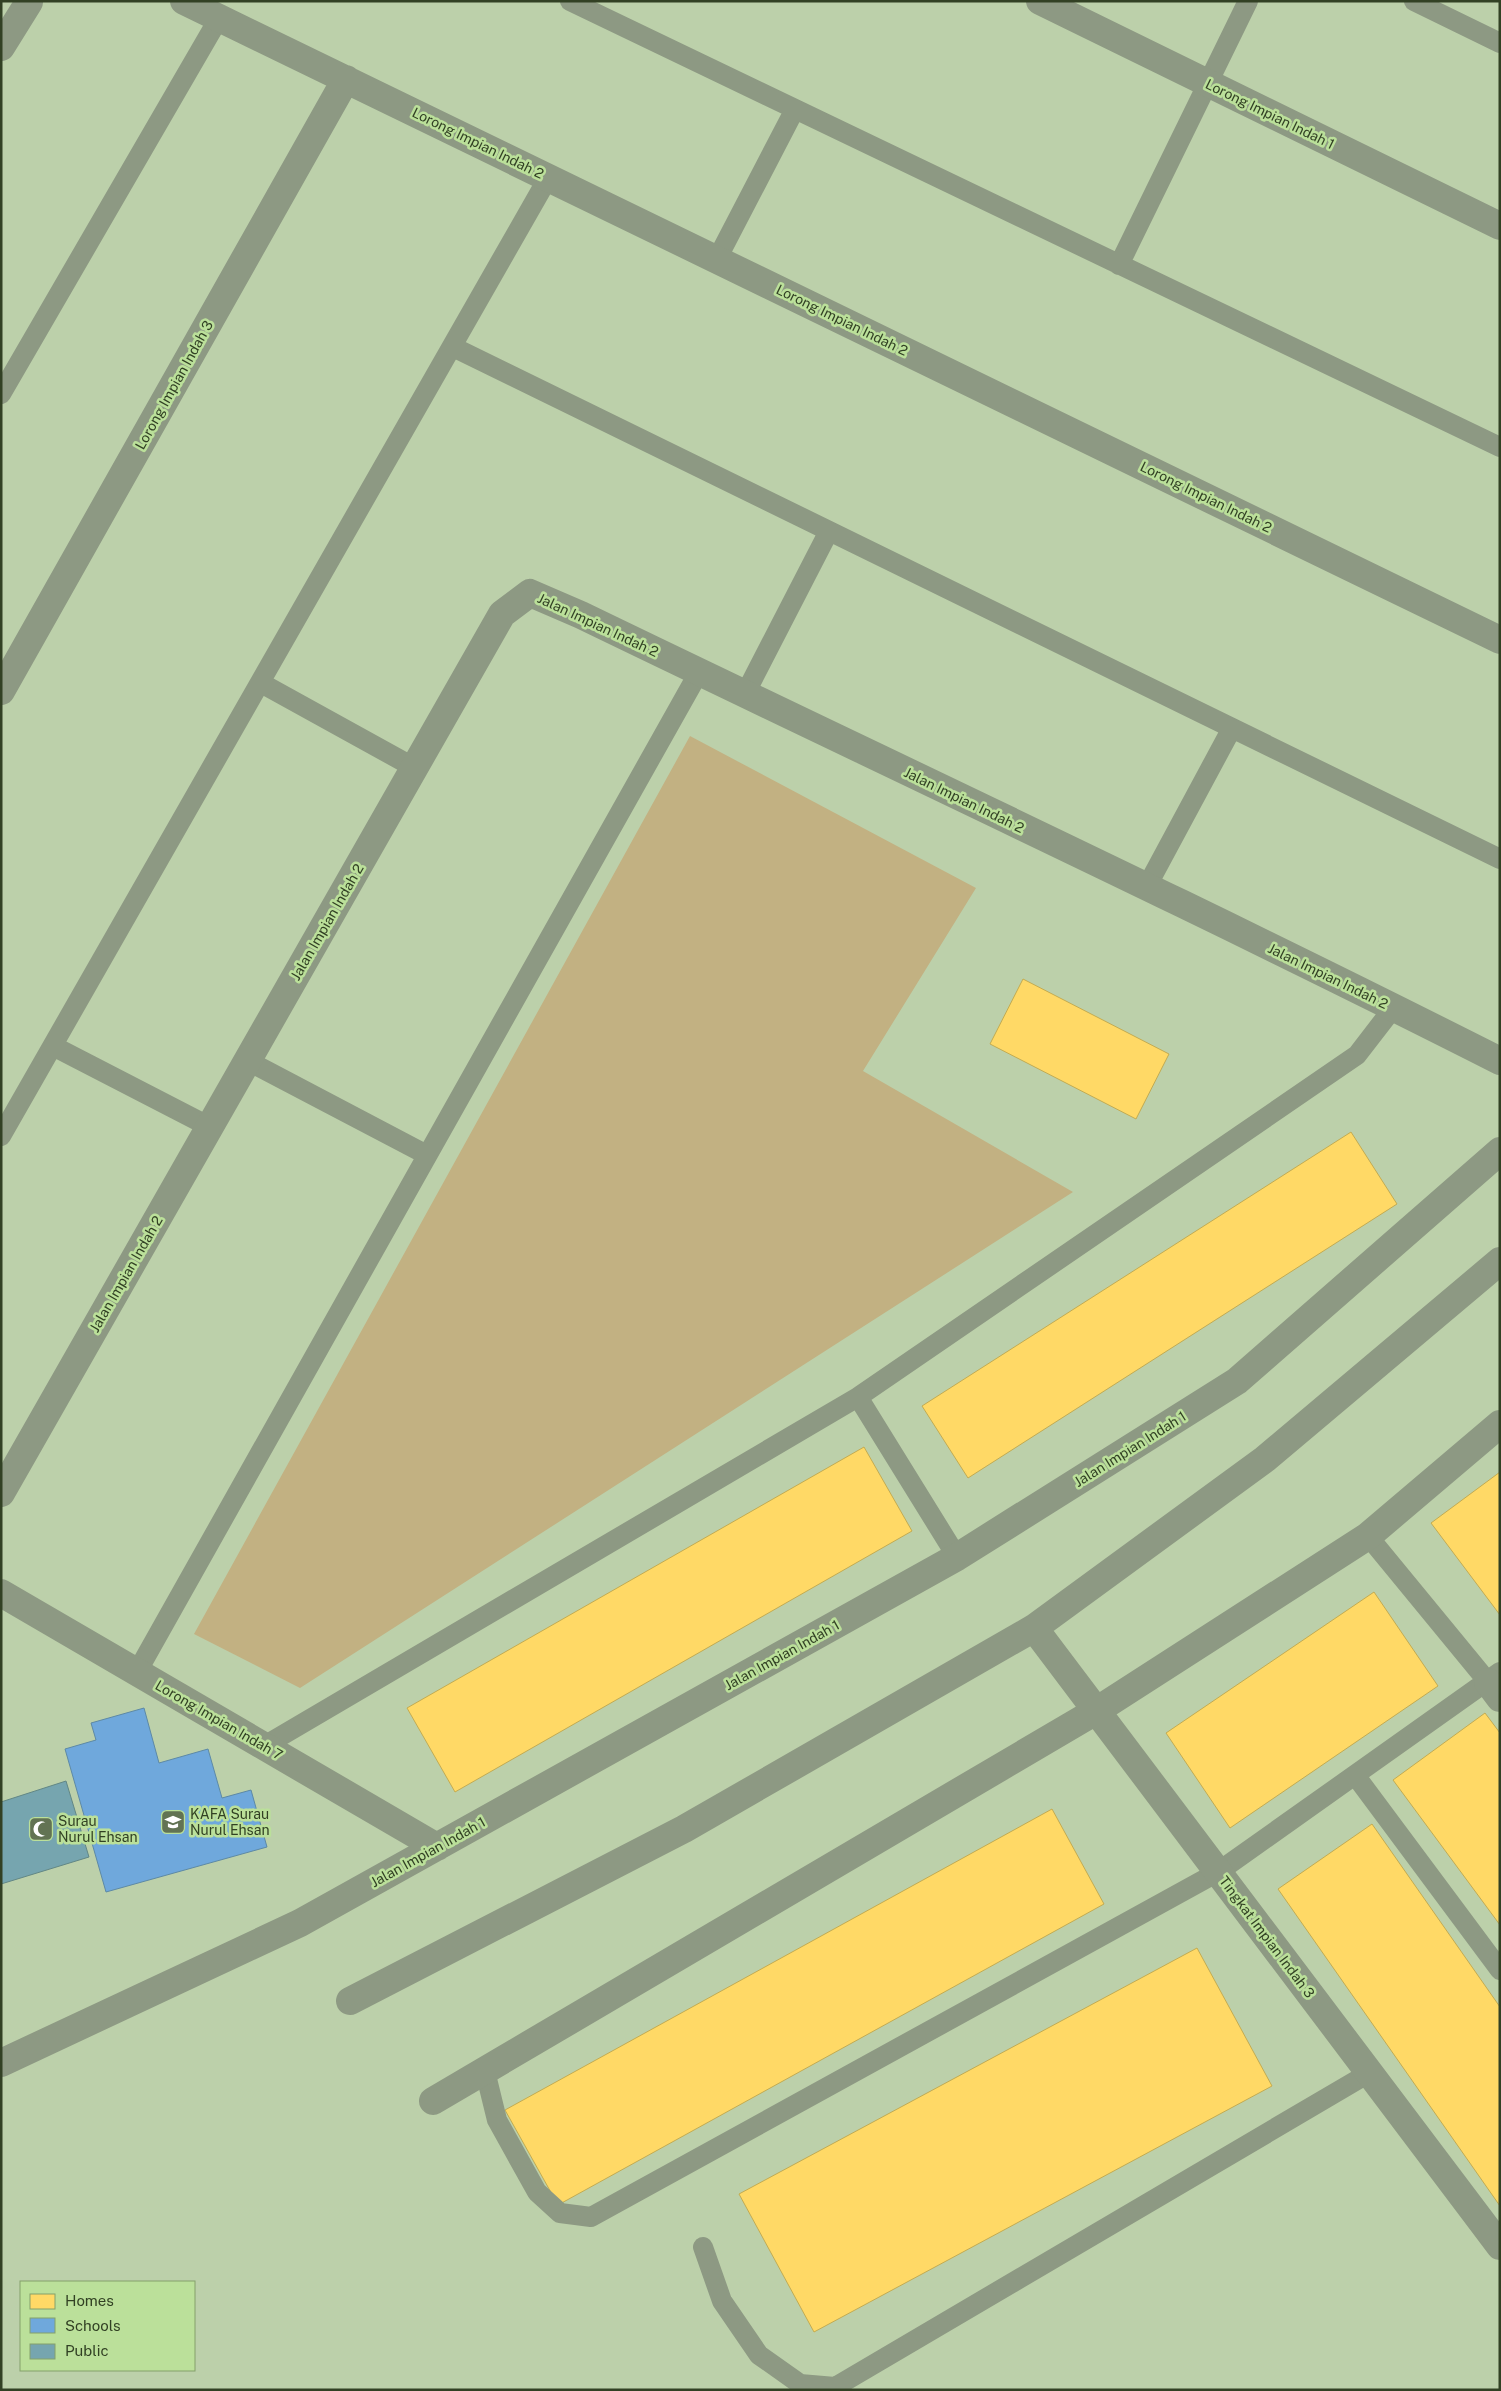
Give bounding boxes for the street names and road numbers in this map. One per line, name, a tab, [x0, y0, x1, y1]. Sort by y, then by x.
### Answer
street label: Lorong Impian Indah 1	[1203, 76, 1337, 152]
street label: Lorong Impian Indah 2	[410, 104, 546, 182]
street label: Lorong Impian Indah 2	[774, 281, 910, 359]
street label: Lorong Impian Indah 3	[132, 318, 216, 452]
street label: Lorong Impian Indah 2	[1138, 458, 1274, 536]
street label: Jalan Impian Indah 2	[535, 590, 661, 660]
street label: Jalan Impian Indah 2	[901, 764, 1027, 836]
street label: Jalan Impian Indah 2	[287, 861, 367, 983]
street label: Jalan Impian Indah 2	[1265, 940, 1391, 1012]
street label: Jalan Impian Indah 2	[86, 1213, 166, 1335]
street label: Jalan Impian Indah 1	[1071, 1408, 1189, 1490]
street label: Jalan Impian Indah 1	[722, 1617, 842, 1693]
street label: Lorong Impian Indah 7	[153, 1677, 285, 1763]
street label: Jalan Impian Indah 1	[368, 1814, 488, 1890]
street label: Tingkat Impian Indah 3	[1216, 1873, 1318, 2001]

